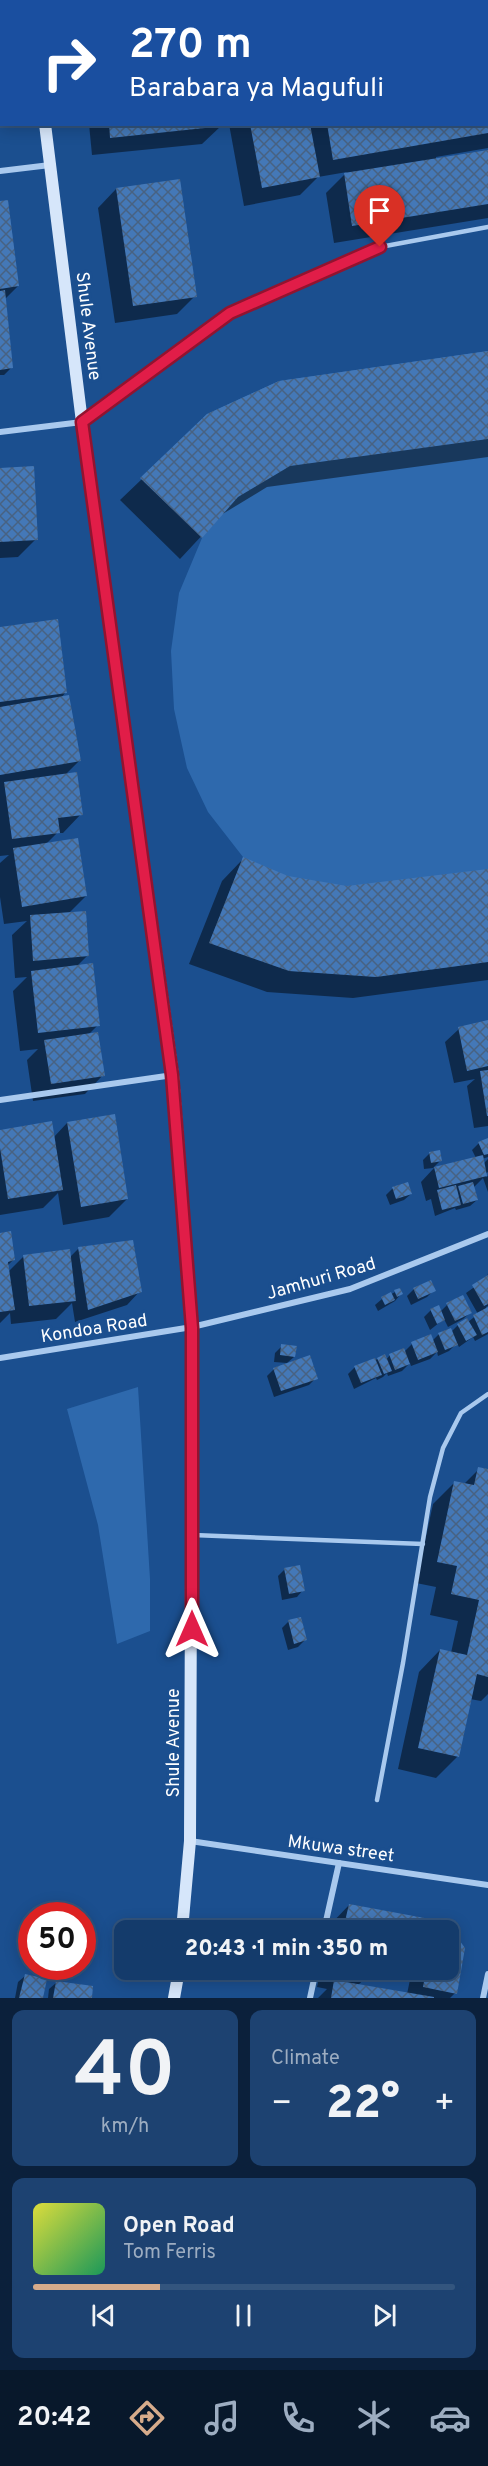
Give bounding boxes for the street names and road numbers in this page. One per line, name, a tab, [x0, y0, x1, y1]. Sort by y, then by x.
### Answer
street label: Shule Avenue	[69, 271, 106, 382]
street label: Jamhuri Road	[264, 1253, 379, 1306]
street label: Kondoa Road	[39, 1310, 149, 1349]
street label: Shule Avenue	[163, 1688, 186, 1798]
street label: Mkuwa street	[286, 1831, 396, 1868]

